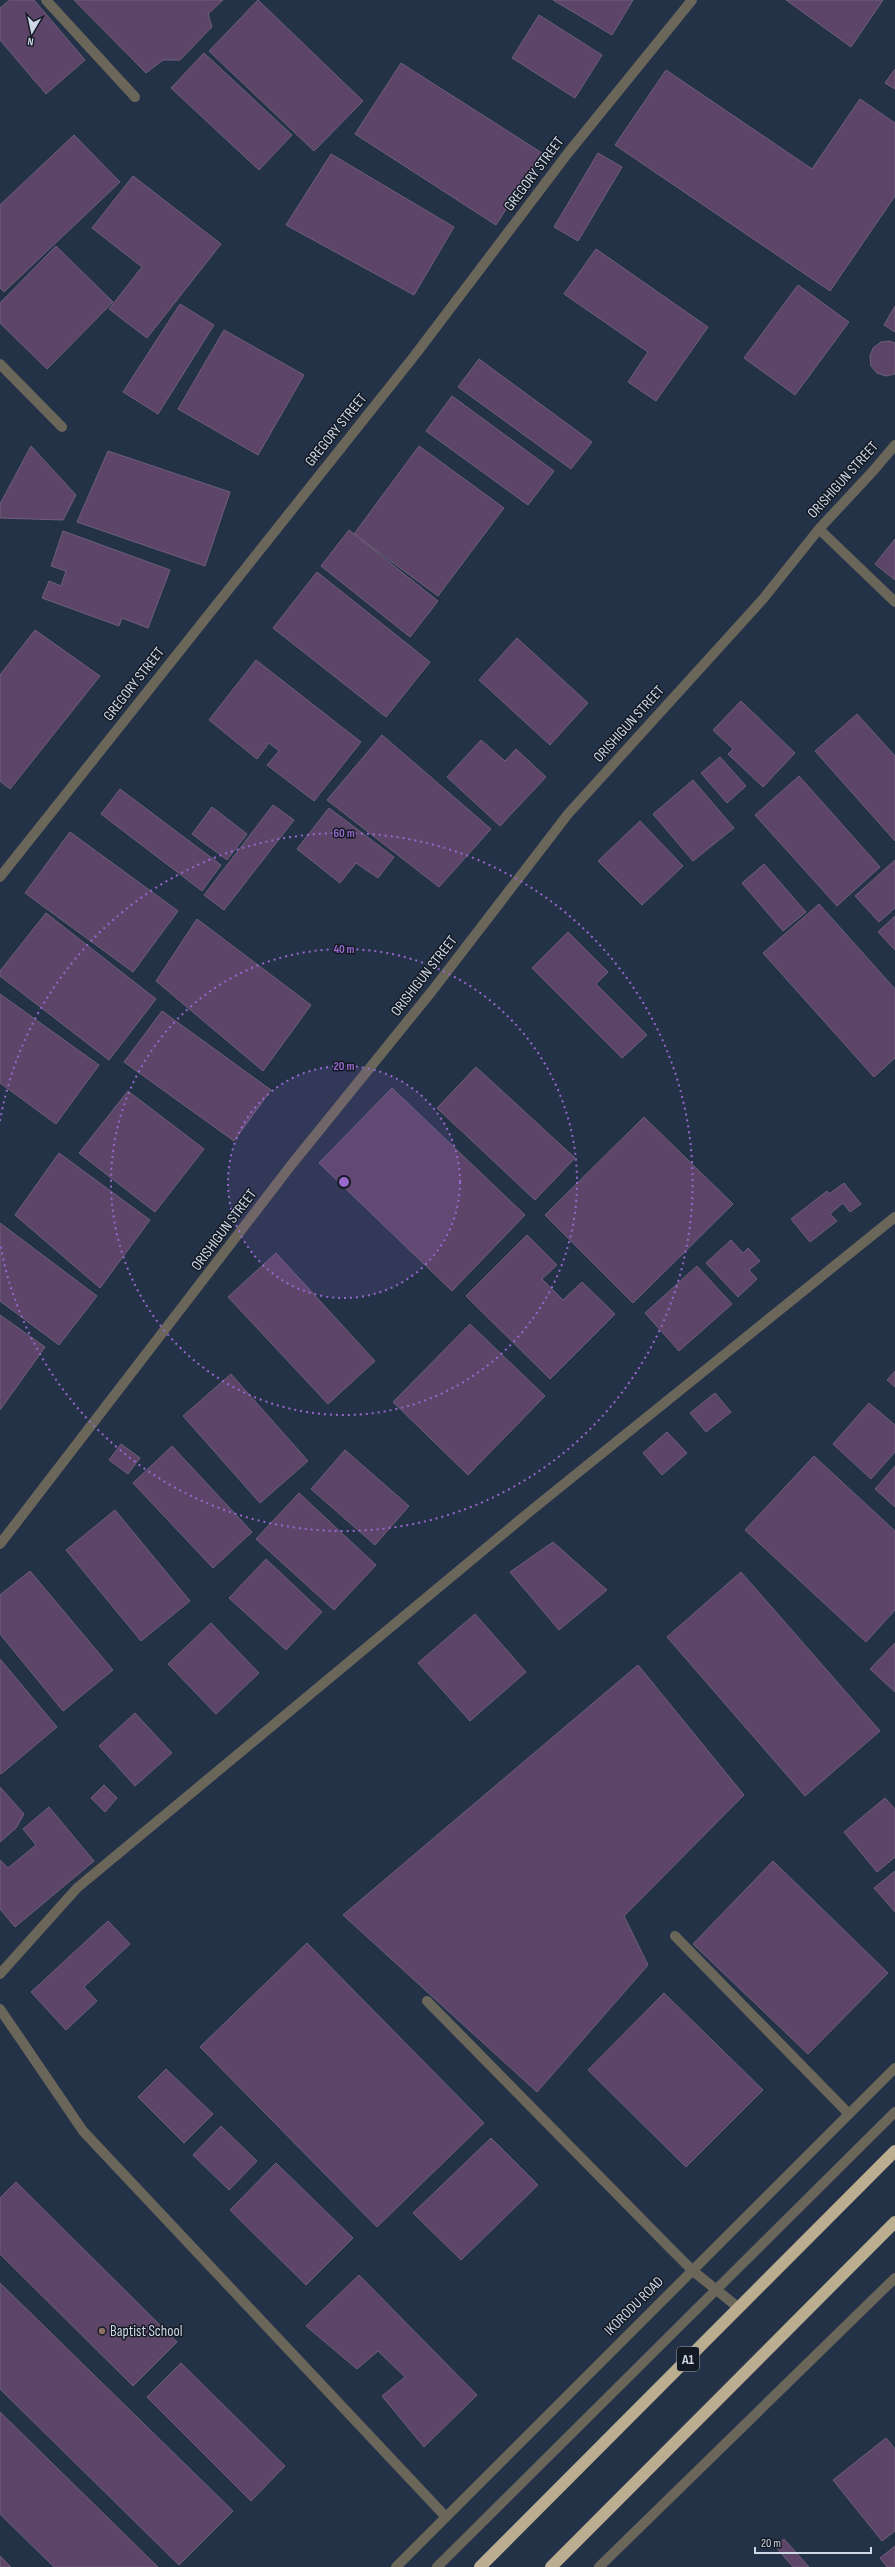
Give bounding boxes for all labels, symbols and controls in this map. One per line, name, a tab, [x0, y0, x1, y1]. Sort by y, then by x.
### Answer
north arrow	[12, 12, 52, 52]
text: N	[26, 34, 34, 48]
street label: GREGORY STREET	[500, 133, 568, 215]
street label: GREGORY STREET	[301, 390, 371, 470]
street label: ORISHIGUN STREET	[803, 438, 883, 522]
street label: GREGORY STREET	[99, 643, 169, 725]
street label: ORISHIGUN STREET	[589, 682, 669, 766]
text: 60 m	[333, 826, 355, 841]
street label: ORISHIGUN STREET	[387, 932, 461, 1020]
text: 40 m	[333, 942, 355, 957]
text: 20 m	[334, 1059, 354, 1074]
centre of rings	[337, 1175, 351, 1189]
street label: ORISHIGUN STREET	[187, 1185, 261, 1275]
street label: IKORODU ROAD	[600, 2272, 668, 2340]
place label: Baptist School	[110, 2322, 183, 2341]
marker: Baptist School	[97, 2326, 107, 2336]
road number: A1	[677, 2347, 699, 2371]
scale bar	[755, 2529, 871, 2555]
text: 20 m	[761, 2536, 781, 2551]

